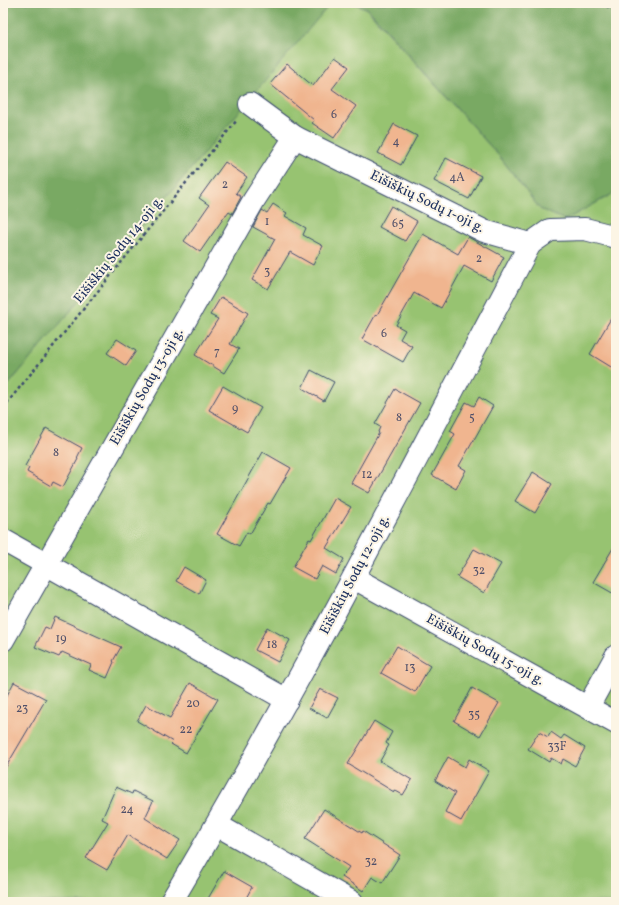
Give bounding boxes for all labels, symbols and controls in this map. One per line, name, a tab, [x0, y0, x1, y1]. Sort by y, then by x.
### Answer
house number: 6	[331, 107, 337, 123]
house number: 4	[392, 134, 400, 150]
street label: Eišiškių Sodų 1-oji g.	[367, 166, 487, 238]
house number: 4A	[449, 170, 465, 186]
house number: 2	[222, 177, 228, 193]
street label: Eišiškių Sodų 14-oji g.	[70, 192, 168, 308]
house number: 1	[265, 214, 269, 230]
house number: 65	[392, 216, 404, 232]
house number: 2	[476, 251, 482, 267]
house number: 3	[264, 264, 270, 280]
street label: Eišiškių Sodų 13-oji g.	[106, 325, 188, 449]
house number: 6	[381, 326, 387, 342]
house number: 7	[214, 344, 220, 360]
house number: 9	[232, 401, 238, 417]
house number: 8	[396, 410, 402, 426]
house number: 5	[469, 410, 475, 426]
house number: 8	[53, 445, 59, 461]
house number: 12	[361, 467, 373, 483]
street label: Eišiškių Sodų 12-oji g.	[315, 512, 395, 638]
house number: 32	[473, 563, 485, 579]
street label: Eišiškių Sodų 15-oji g.	[423, 610, 547, 690]
house number: 19	[56, 631, 66, 647]
house number: 18	[267, 637, 277, 653]
house number: 13	[405, 660, 415, 676]
house number: 20	[186, 696, 200, 712]
house number: 23	[16, 701, 28, 717]
house number: 35	[468, 707, 480, 723]
house number: 22	[180, 722, 192, 738]
house number: 33F	[548, 739, 567, 755]
house number: 24	[120, 802, 134, 818]
house number: 32	[365, 854, 377, 870]

